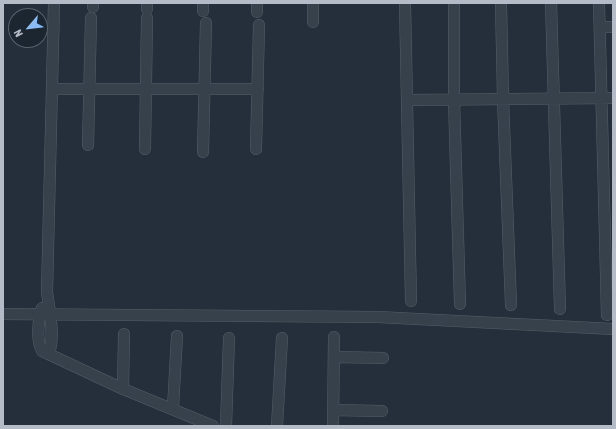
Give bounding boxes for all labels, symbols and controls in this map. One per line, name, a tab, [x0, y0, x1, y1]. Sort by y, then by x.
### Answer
north arrow	[8, 8, 48, 48]
text: N	[11, 27, 25, 39]

